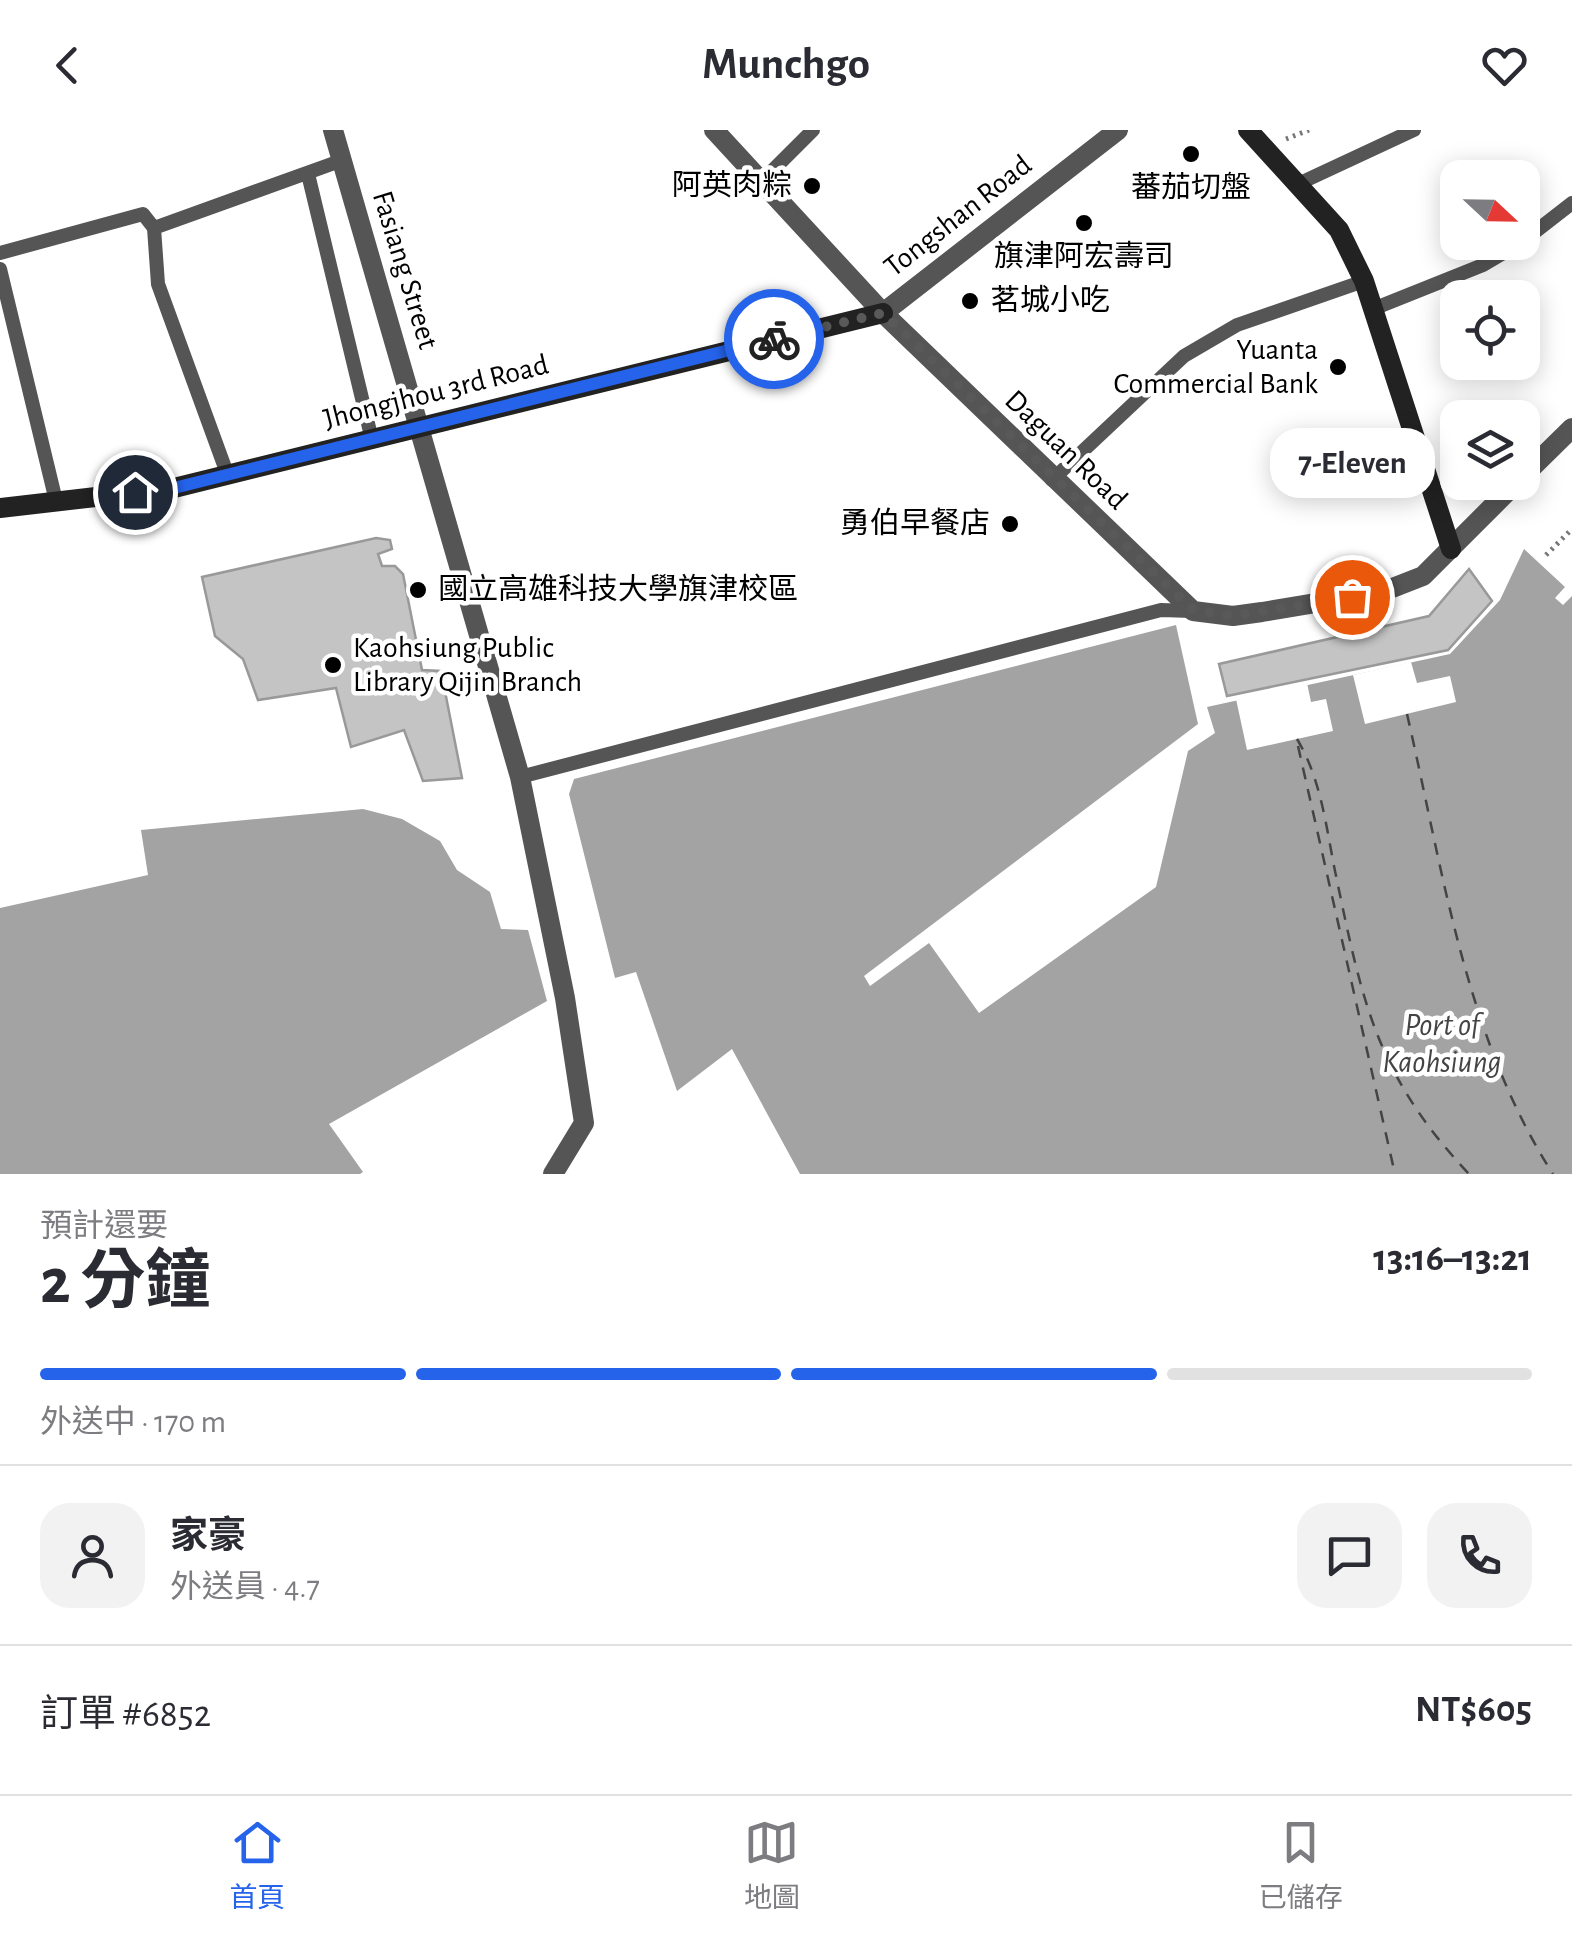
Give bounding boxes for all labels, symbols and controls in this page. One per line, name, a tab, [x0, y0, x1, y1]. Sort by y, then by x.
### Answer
icon: back	[40, 38, 95, 93]
icon: heart	[1477, 38, 1532, 93]
text: Munchgo	[702, 42, 870, 87]
marker: 蕃茄切盤	[1180, 143, 1202, 165]
street label: Tongshan Road	[879, 150, 1037, 282]
north arrow	[1440, 160, 1540, 260]
map controls	[1440, 160, 1540, 500]
place label: 阿英肉粽	[672, 169, 792, 201]
place label: 蕃茄切盤	[1131, 171, 1251, 203]
marker: 阿英肉粽	[801, 175, 823, 197]
street label: Fasiang Street	[367, 187, 443, 353]
marker: 旗津阿宏壽司	[1073, 212, 1095, 234]
place label: 旗津阿宏壽司	[994, 240, 1174, 272]
button: locate	[1440, 280, 1540, 380]
place label: 茗城小吃	[990, 284, 1110, 316]
courier	[724, 289, 824, 389]
marker: 茗城小吃	[959, 290, 981, 312]
icon: bike	[747, 312, 802, 367]
place label: Yuanta Commercial Bank	[1114, 335, 1318, 399]
street label: Jhongjhou 3rd Road	[320, 350, 552, 434]
marker: Yuanta Commercial Bank	[1327, 356, 1349, 378]
street label: Daguan Road	[999, 385, 1133, 515]
button: layers	[1440, 400, 1540, 500]
callout: 7-Eleven	[1270, 427, 1434, 497]
text: 7-Eleven	[1298, 447, 1407, 479]
pin	[93, 450, 178, 535]
icon: home	[108, 465, 163, 520]
place label: 勇伯早餐店	[840, 507, 990, 539]
marker: 勇伯早餐店	[999, 513, 1021, 535]
pin	[1310, 555, 1395, 640]
icon: bag	[1325, 570, 1380, 625]
place label: 國立高雄科技大學旗津校區	[438, 573, 798, 605]
marker: 國立高雄科技大學旗津校區	[407, 579, 429, 601]
place label: Kaohsiung Public Library Qijin Branch	[353, 633, 582, 697]
marker: Kaohsiung Public Library Qijin Branch	[322, 654, 344, 676]
water label: Port of Kaohsiung	[1382, 1009, 1502, 1078]
text: 預計還要	[40, 1210, 168, 1242]
text: 13:16–13:21	[1373, 1240, 1532, 1278]
text: 2 分鐘	[40, 1250, 210, 1315]
text: 外送中 · 170 m	[40, 1406, 226, 1438]
button: person	[40, 1503, 145, 1608]
button: chat	[1297, 1503, 1402, 1608]
button: phone	[1427, 1503, 1532, 1608]
text: 家豪	[170, 1518, 246, 1556]
text: 外送員 · 4.7	[170, 1571, 320, 1603]
text: NT$605	[1415, 1691, 1532, 1729]
text: 訂單 #6852	[40, 1696, 211, 1734]
tab: 首頁	[229, 1815, 285, 1916]
tab: 地圖	[744, 1815, 800, 1916]
tab: 已儲存	[1259, 1815, 1343, 1916]

